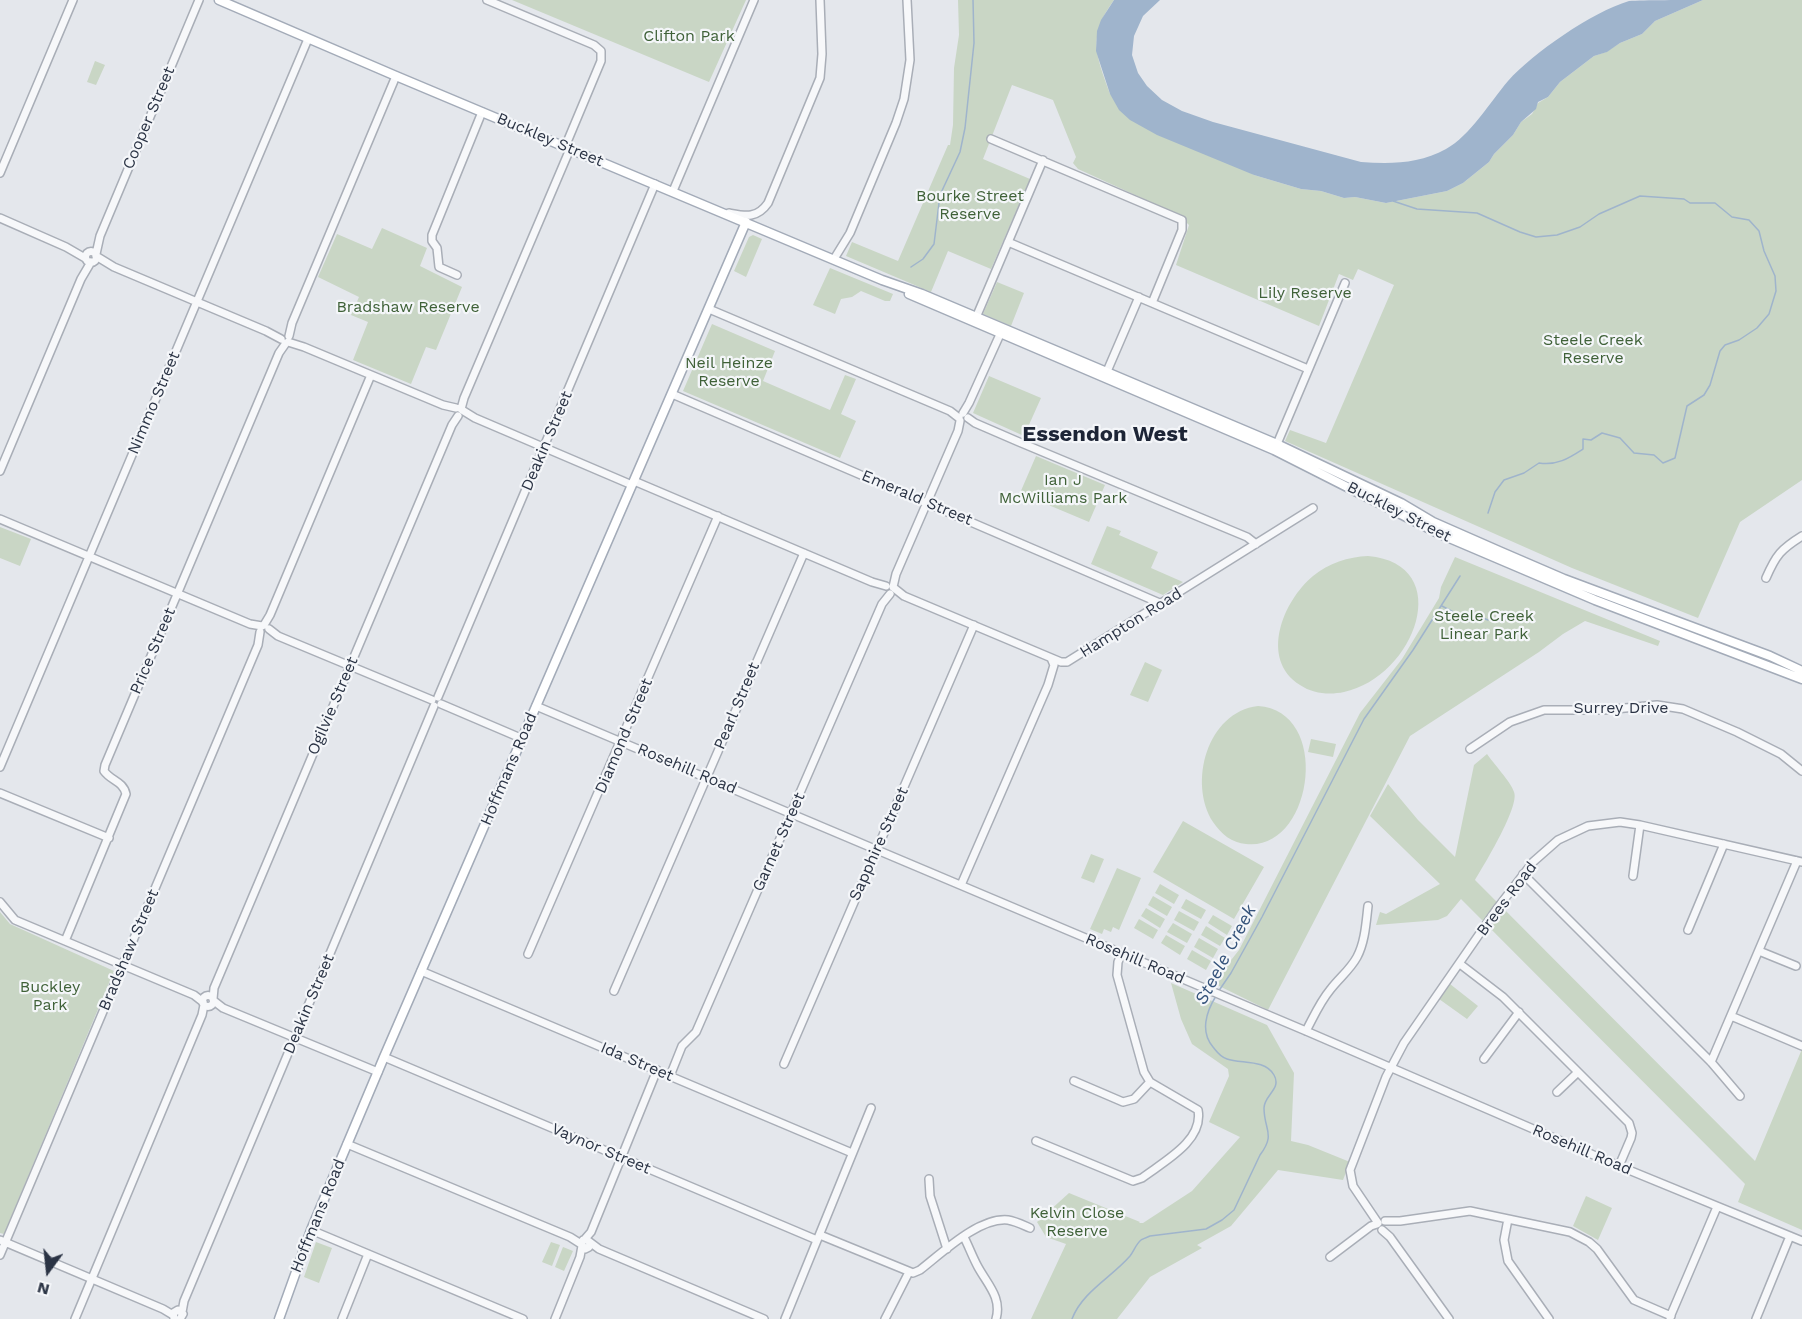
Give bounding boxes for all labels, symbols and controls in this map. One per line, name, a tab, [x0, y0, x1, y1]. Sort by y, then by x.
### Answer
park label: Clifton Park	[643, 26, 735, 46]
street label: Cooper Street	[119, 64, 179, 172]
street label: Buckley Street	[494, 109, 606, 171]
park label: Bourke Street Reserve	[916, 186, 1024, 224]
park label: Lily Reserve	[1258, 283, 1352, 303]
park label: Bradshaw Reserve	[336, 297, 480, 317]
park label: Steele Creek Reserve	[1543, 330, 1643, 368]
street label: Nimmo Street	[124, 349, 184, 457]
park label: Neil Heinze Reserve	[685, 353, 773, 391]
street label: Deakin Street	[517, 388, 577, 494]
district label: Essendon West	[1022, 422, 1188, 448]
street label: Emerald Street	[859, 466, 975, 530]
park label: Ian J McWilliams Park	[999, 470, 1127, 508]
street label: Buckley Street	[1344, 478, 1454, 546]
street label: Hampton Road	[1076, 584, 1186, 662]
street label: Price Street	[126, 605, 180, 697]
park label: Steele Creek Linear Park	[1434, 606, 1534, 644]
street label: Ogilvie Street	[304, 654, 362, 758]
street label: Pearl Street	[710, 659, 764, 753]
street label: Diamond Street	[591, 676, 657, 796]
street label: Surrey Drive	[1573, 698, 1669, 718]
street label: Hoffmans Road	[477, 710, 541, 828]
street label: Rosehill Road	[634, 739, 740, 799]
street label: Sapphire Street	[845, 784, 913, 904]
street label: Garnet Street	[749, 790, 809, 894]
street label: Brees Road	[1473, 858, 1541, 940]
street label: Bradshaw Street	[95, 886, 163, 1014]
water label: Steele Creek	[1191, 901, 1261, 1009]
street label: Rosehill Road	[1082, 929, 1188, 989]
street label: Deakin Street	[279, 951, 339, 1057]
park label: Buckley Park	[20, 977, 80, 1015]
street label: Ida Street	[598, 1038, 676, 1086]
street label: Vaynor Street	[549, 1119, 653, 1179]
street label: Rosehill Road	[1529, 1120, 1635, 1180]
street label: Hoffmans Road	[286, 1156, 350, 1276]
park label: Kelvin Close Reserve	[1030, 1203, 1124, 1241]
north arrow	[18, 1241, 78, 1301]
text: N	[35, 1278, 51, 1300]

